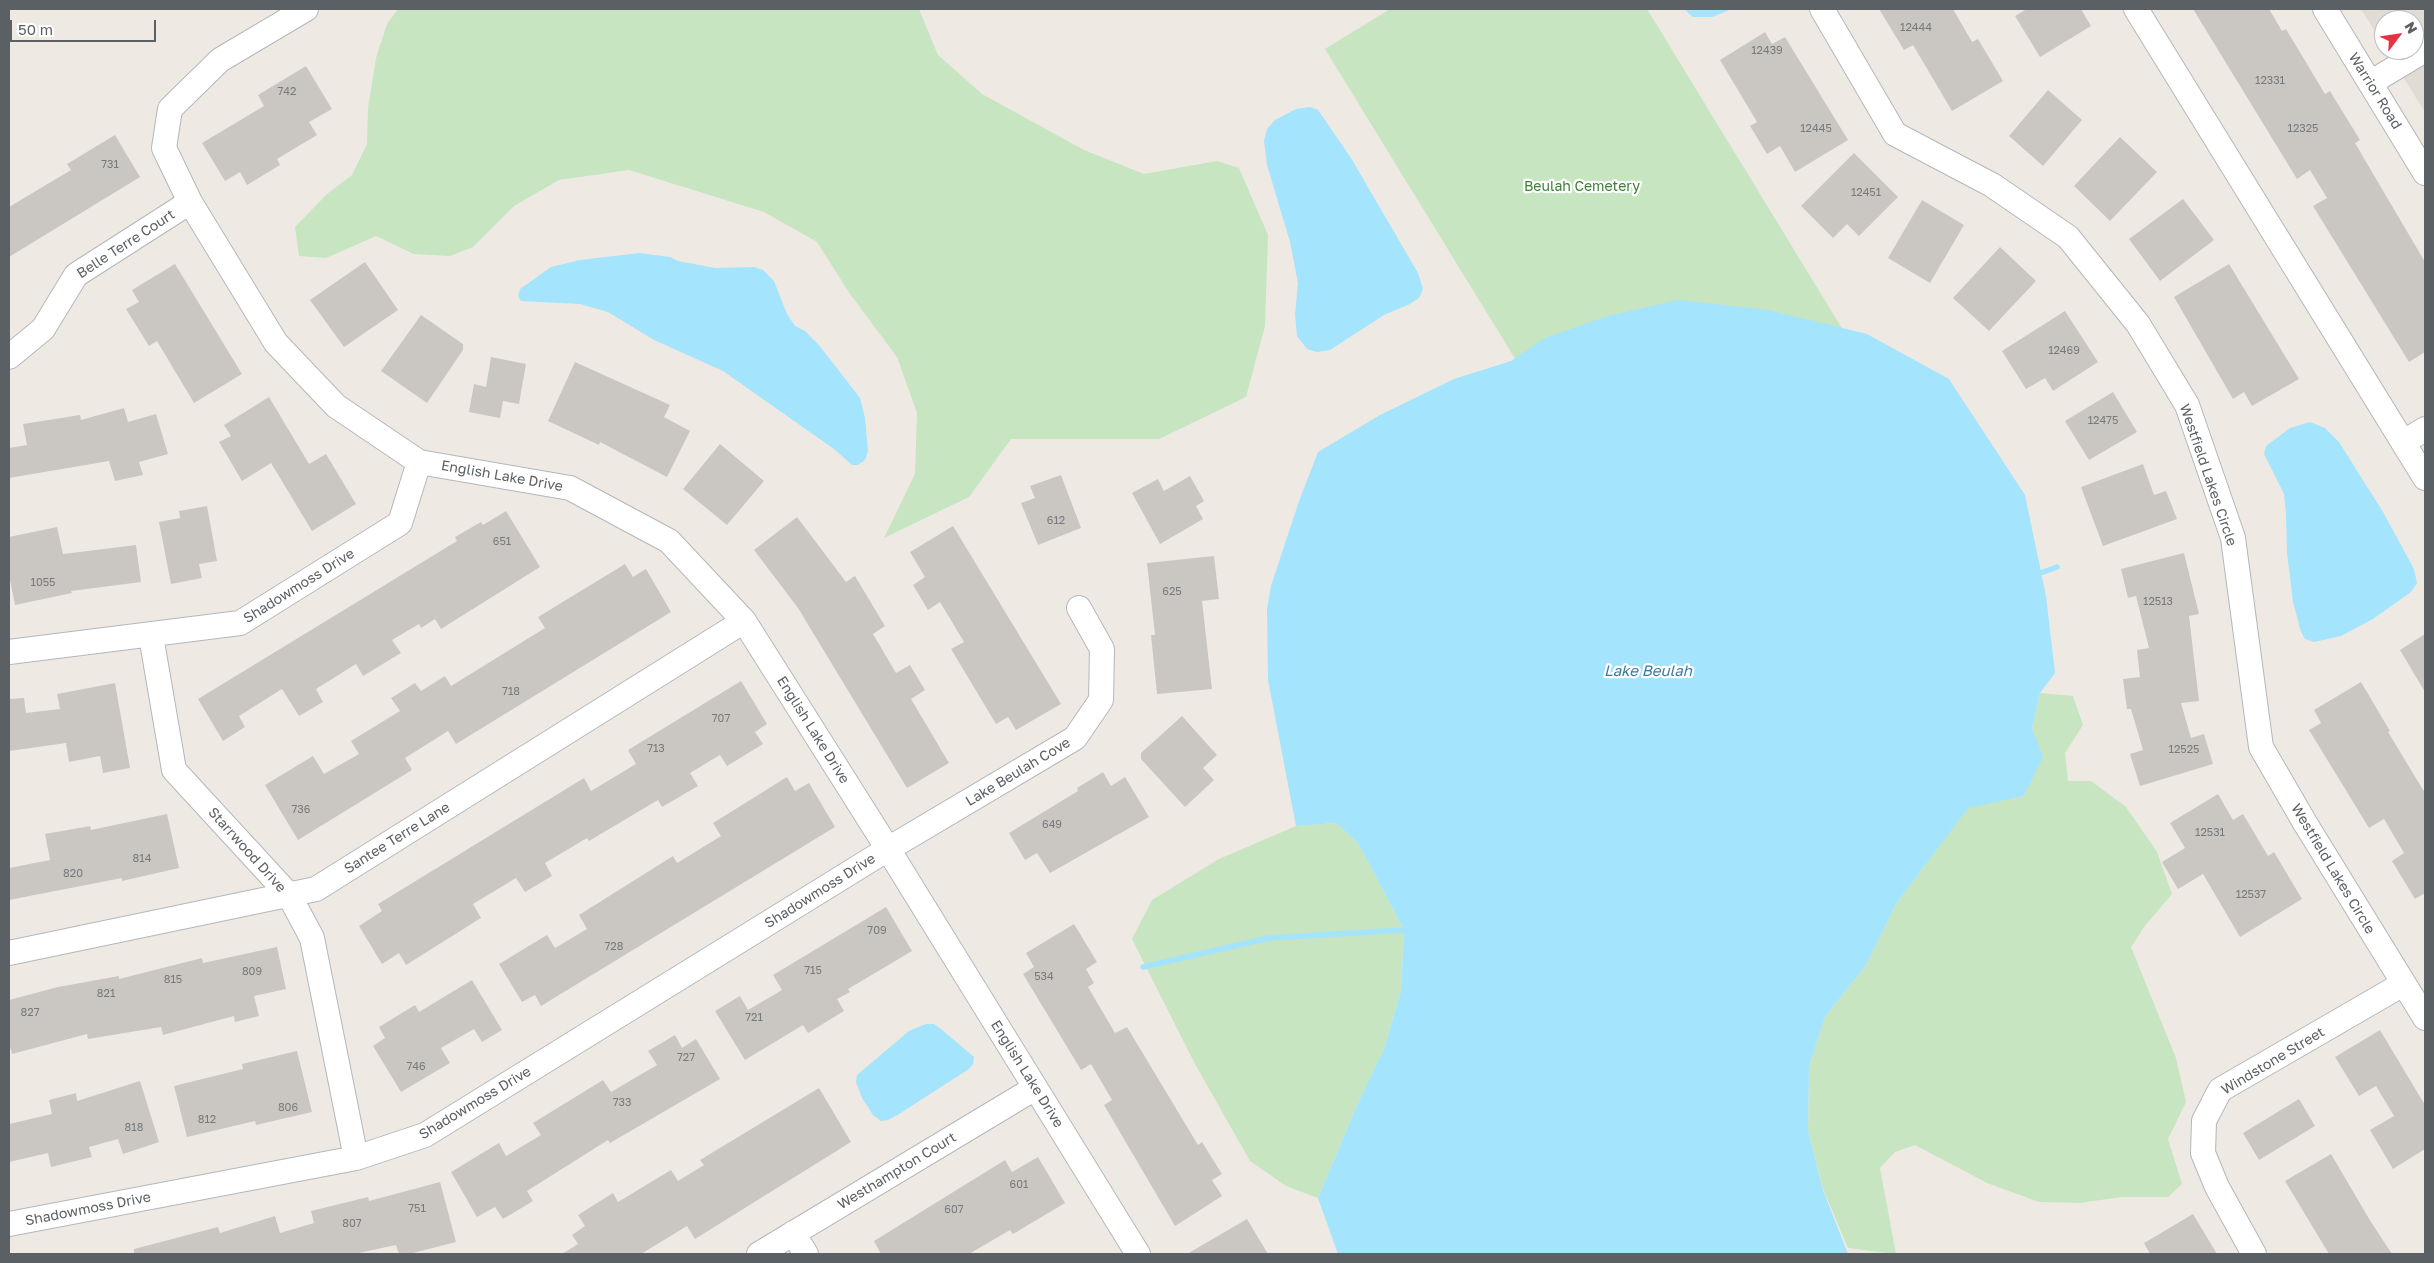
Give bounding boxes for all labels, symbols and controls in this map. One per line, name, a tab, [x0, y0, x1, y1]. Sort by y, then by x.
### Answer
scale bar	[12, 10, 159, 42]
north arrow	[2374, 10, 2424, 60]
text: N	[2401, 19, 2421, 36]
text: 50 m	[18, 20, 53, 38]
house number: 12444	[1900, 21, 1932, 35]
house number: 12439	[1751, 44, 1783, 58]
street label: Warrior Road	[2345, 50, 2405, 132]
house number: 12331	[2255, 74, 2285, 88]
house number: 742	[278, 85, 296, 99]
house number: 12445	[1800, 122, 1832, 136]
house number: 12325	[2288, 122, 2318, 136]
house number: 731	[101, 158, 119, 172]
park label: Beulah Cemetery	[1524, 179, 1640, 195]
house number: 12451	[1851, 186, 1881, 200]
street label: Belle Terre Court	[74, 206, 178, 282]
house number: 12469	[2048, 344, 2080, 358]
street label: Westfield Lakes Circle	[2176, 402, 2240, 548]
house number: 12475	[2088, 414, 2118, 428]
street label: English Lake Drive	[440, 457, 564, 495]
house number: 612	[1047, 514, 1065, 528]
house number: 651	[493, 535, 511, 549]
street label: Shadowmoss Drive	[240, 545, 358, 627]
house number: 1055	[31, 576, 55, 590]
house number: 625	[1162, 585, 1182, 599]
house number: 12513	[2143, 595, 2173, 609]
water label: Lake Beulah	[1604, 662, 1692, 680]
street label: English Lake Drive	[773, 673, 853, 787]
house number: 718	[502, 685, 520, 699]
house number: 707	[712, 712, 730, 726]
street label: Lake Beulah Cove	[963, 734, 1073, 810]
house number: 713	[647, 742, 665, 756]
house number: 12525	[2169, 743, 2199, 757]
street label: Santee Terre Lane	[341, 799, 453, 877]
street label: Westfield Lakes Circle	[2287, 801, 2379, 937]
house number: 736	[292, 803, 310, 817]
street label: Starrwood Drive	[205, 804, 289, 896]
house number: 649	[1042, 818, 1062, 832]
house number: 12531	[2195, 826, 2225, 840]
street label: Shadowmoss Drive	[761, 850, 879, 932]
house number: 814	[133, 852, 151, 866]
house number: 820	[63, 867, 83, 881]
house number: 12537	[2236, 888, 2266, 902]
house number: 709	[867, 924, 887, 938]
house number: 728	[605, 940, 623, 954]
house number: 715	[804, 964, 822, 978]
house number: 809	[242, 965, 262, 979]
house number: 534	[1034, 970, 1054, 984]
house number: 815	[164, 973, 182, 987]
house number: 821	[97, 987, 115, 1001]
house number: 827	[21, 1006, 39, 1020]
house number: 721	[745, 1011, 763, 1025]
street label: English Lake Drive	[987, 1017, 1067, 1131]
street label: Windstone Street	[2218, 1024, 2328, 1098]
house number: 727	[677, 1051, 695, 1065]
house number: 746	[406, 1060, 426, 1074]
street label: Shadowmoss Drive	[416, 1063, 534, 1143]
house number: 733	[613, 1096, 631, 1110]
house number: 806	[278, 1101, 298, 1115]
house number: 812	[198, 1113, 216, 1127]
house number: 818	[125, 1121, 143, 1135]
street label: Westhampton Court	[835, 1129, 959, 1213]
house number: 601	[1010, 1178, 1028, 1192]
street label: Shadowmoss Drive	[24, 1189, 152, 1229]
house number: 751	[408, 1202, 426, 1216]
house number: 607	[944, 1203, 964, 1217]
house number: 807	[342, 1217, 362, 1231]

